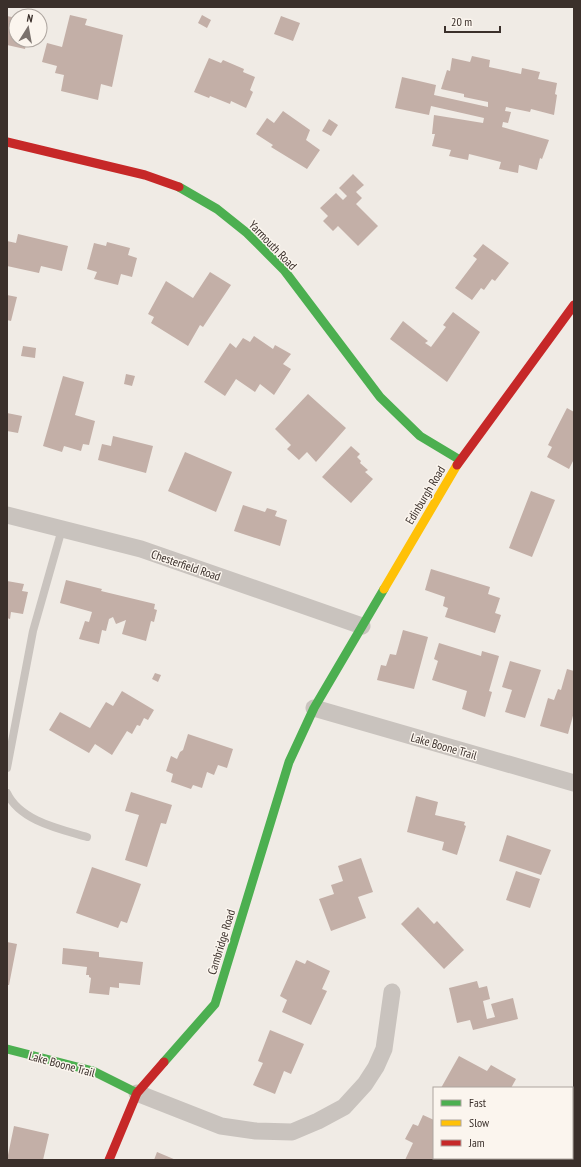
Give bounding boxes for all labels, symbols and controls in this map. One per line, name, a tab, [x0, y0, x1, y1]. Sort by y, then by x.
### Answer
north arrow	[8, 8, 48, 48]
scale bar	[445, 8, 500, 34]
text: N	[26, 11, 34, 26]
text: 20 m	[451, 14, 472, 29]
street label: Yarmouth Road	[246, 217, 300, 273]
street label: Edinburgh Road	[402, 463, 448, 527]
street label: Chesterfield Road	[149, 546, 223, 584]
street label: Lake Boone Trail	[409, 729, 479, 763]
street label: Cambridge Road	[204, 908, 238, 976]
street label: Lake Boone Trail	[27, 1048, 97, 1080]
legend	[433, 1087, 573, 1159]
text: Fast	[469, 1095, 487, 1110]
text: Slow	[469, 1115, 490, 1130]
text: Jam	[468, 1135, 485, 1150]

